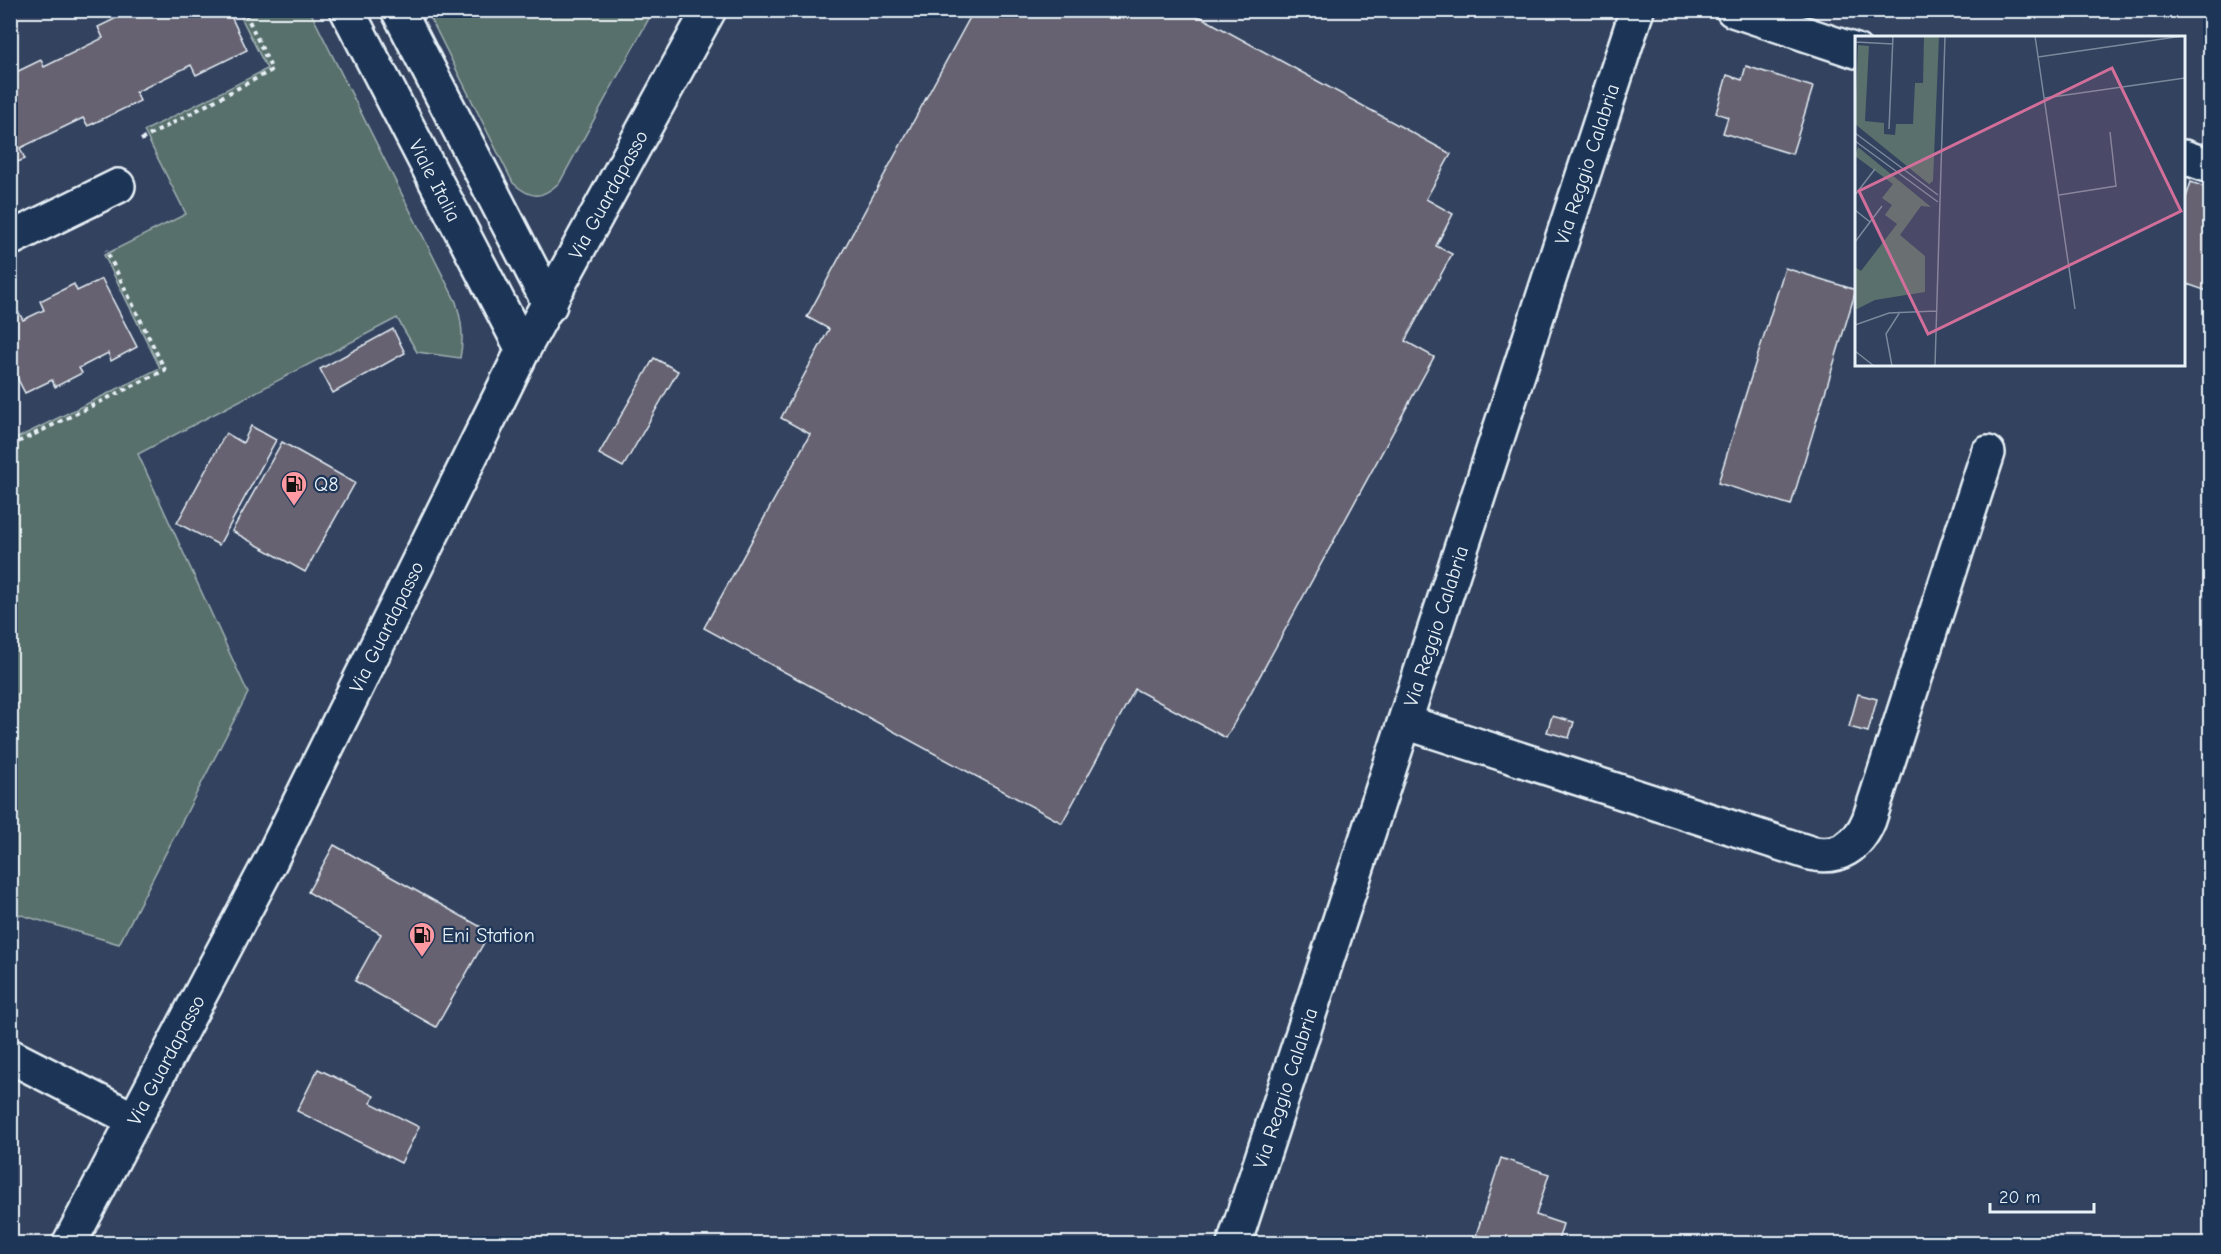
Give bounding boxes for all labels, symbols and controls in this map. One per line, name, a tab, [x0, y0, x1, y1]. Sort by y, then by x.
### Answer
inset map	[1855, 36, 2185, 366]
street label: Via Reggio Calabria	[1550, 81, 1624, 248]
street label: Via Guardapasso	[564, 126, 653, 263]
street label: Viale Italia	[404, 136, 466, 226]
fuel station icon: Q8	[279, 469, 309, 507]
place label: Q8	[314, 473, 338, 496]
street label: Via Reggio Calabria	[1399, 543, 1473, 710]
street label: Via Guardapasso	[345, 558, 429, 696]
fuel station icon: Eni Station	[407, 920, 437, 958]
place label: Eni Station	[442, 924, 535, 947]
street label: Via Guardapasso	[123, 991, 210, 1129]
street label: Via Reggio Calabria	[1248, 1005, 1322, 1172]
scale bar	[1990, 1176, 2094, 1214]
text: 20 m	[1999, 1187, 2040, 1208]

